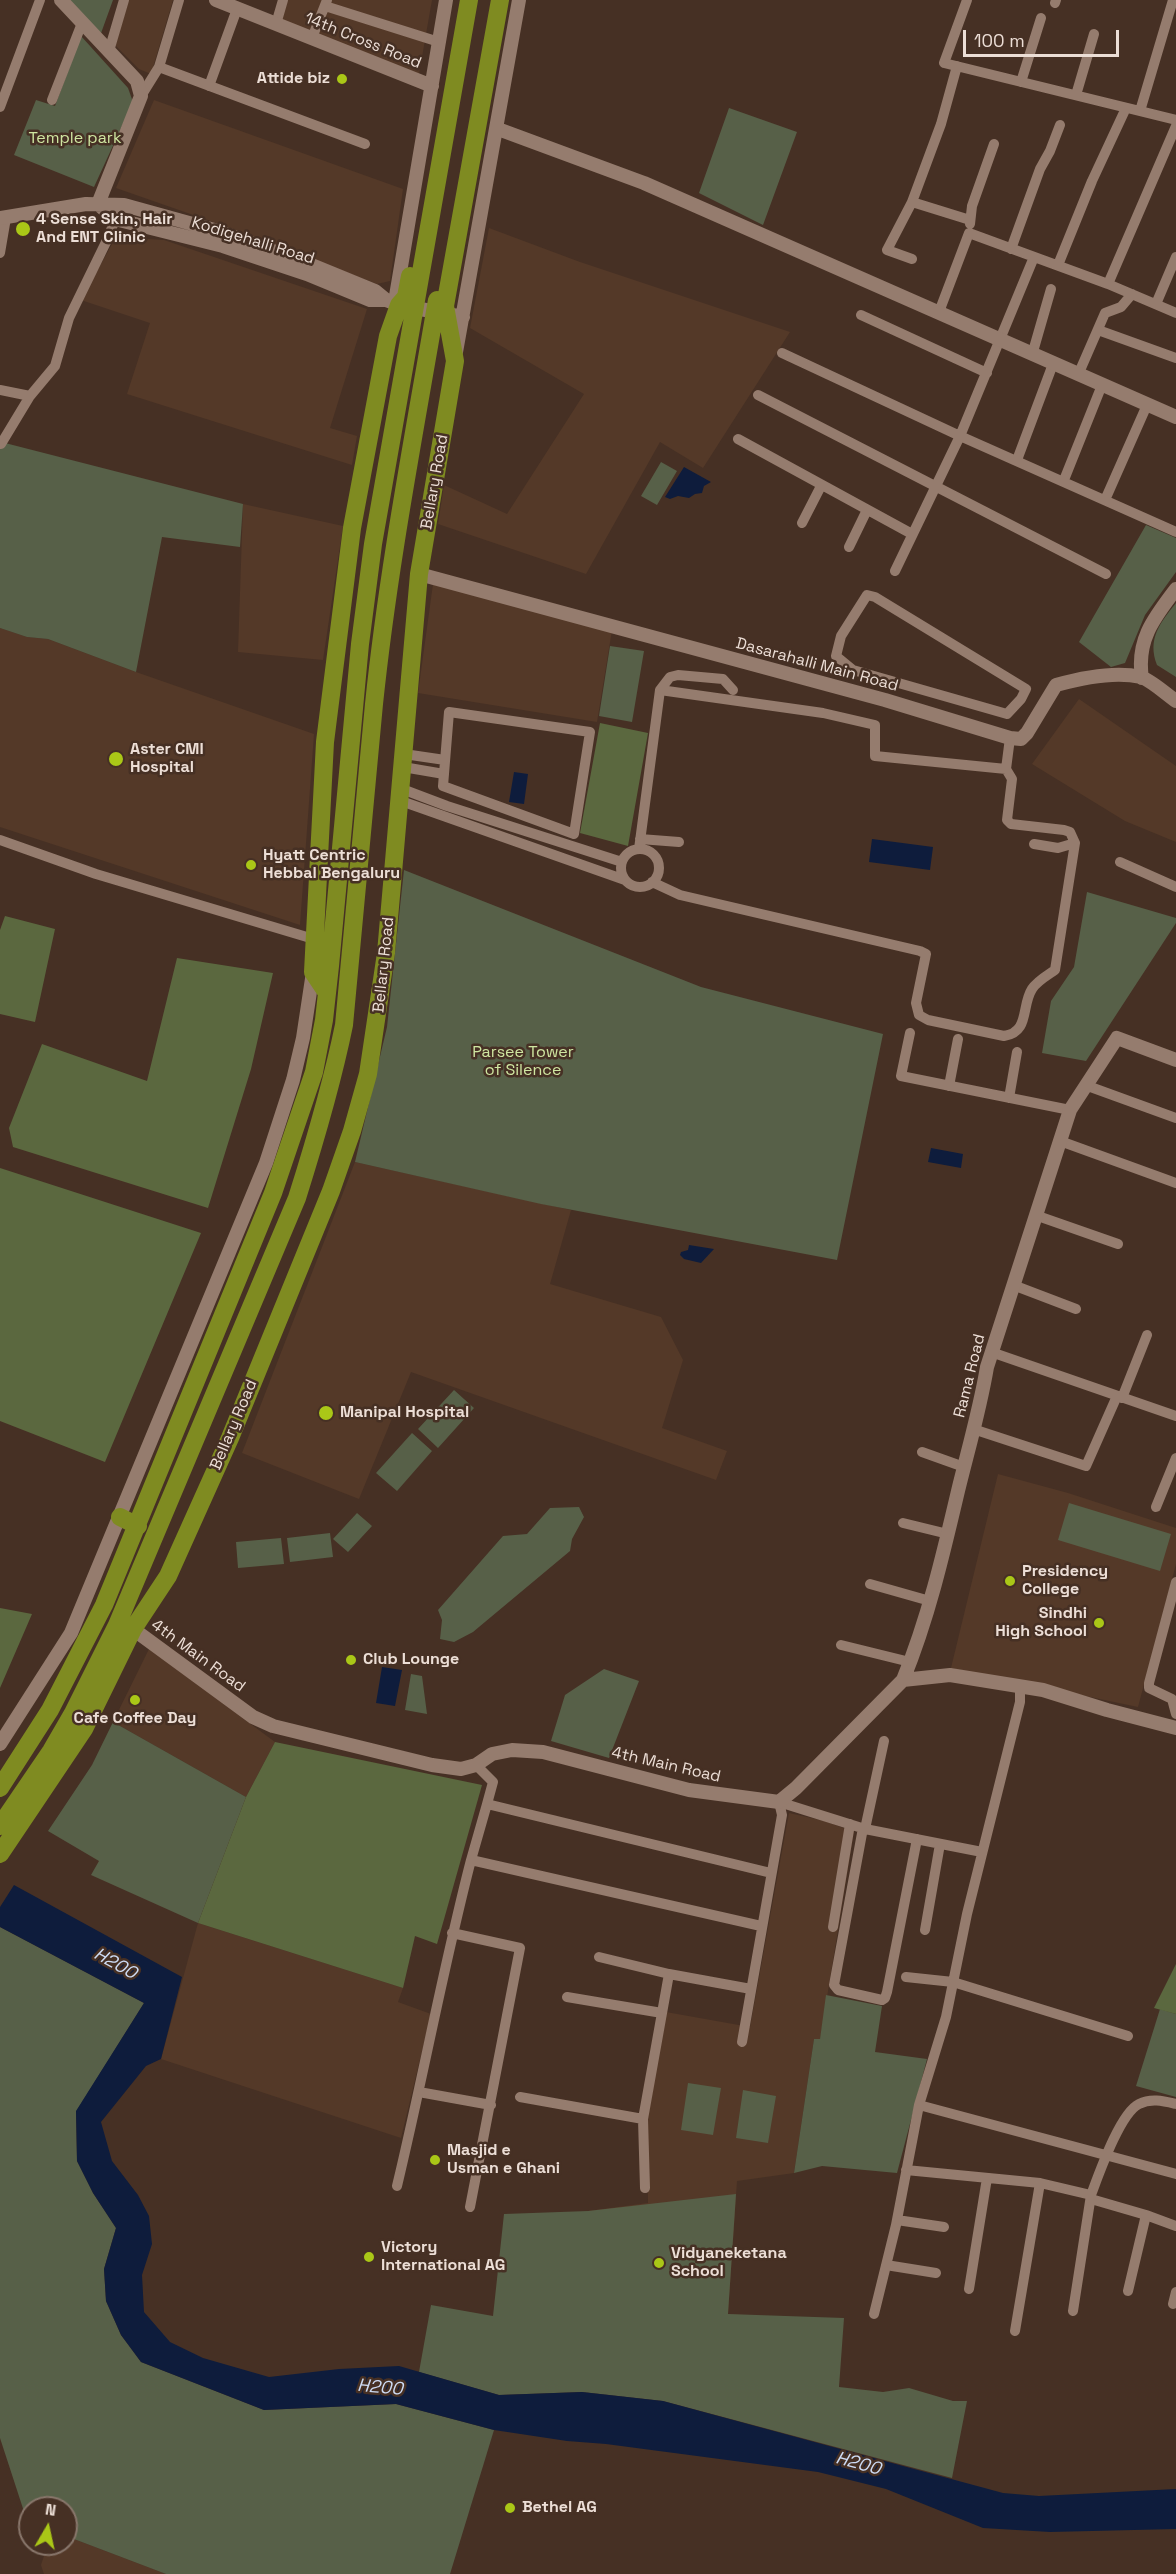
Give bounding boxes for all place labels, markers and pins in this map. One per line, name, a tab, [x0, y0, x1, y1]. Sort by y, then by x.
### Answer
place label: Attide biz	[257, 69, 330, 89]
marker: Attide biz	[335, 72, 349, 86]
place label: 4 Sense Skin, Hair And ENT Clinic	[36, 210, 173, 248]
marker: 4 Sense Skin, Hair And ENT Clinic	[14, 220, 32, 238]
place label: Aster CMI Hospital	[130, 740, 204, 778]
marker: Aster CMI Hospital	[107, 750, 125, 768]
place label: Hyatt Centric Hebbal Bengaluru	[263, 846, 400, 884]
marker: Hyatt Centric Hebbal Bengaluru	[244, 858, 258, 872]
place label: Manipal Hospital	[340, 1403, 469, 1423]
marker: Manipal Hospital	[317, 1404, 335, 1422]
place label: Presidency College	[1022, 1562, 1108, 1600]
marker: Presidency College	[1003, 1574, 1017, 1588]
place label: Sindhi High School	[995, 1604, 1087, 1642]
marker: Sindhi High School	[1092, 1616, 1106, 1630]
place label: Club Lounge	[363, 1650, 459, 1670]
marker: Club Lounge	[344, 1653, 358, 1667]
marker: Cafe Coffee Day	[128, 1693, 142, 1707]
place label: Cafe Coffee Day	[74, 1709, 196, 1729]
place label: Masjid e Usman e Ghani	[447, 2141, 560, 2179]
marker: Masjid e Usman e Ghani	[428, 2153, 442, 2167]
place label: Victory International AG	[381, 2238, 505, 2276]
place label: Vidyaneketana School	[671, 2244, 787, 2282]
marker: Victory International AG	[362, 2250, 376, 2264]
marker: Vidyaneketana School	[652, 2256, 666, 2270]
place label: Bethel AG	[522, 2498, 597, 2518]
marker: Bethel AG	[503, 2501, 517, 2515]

